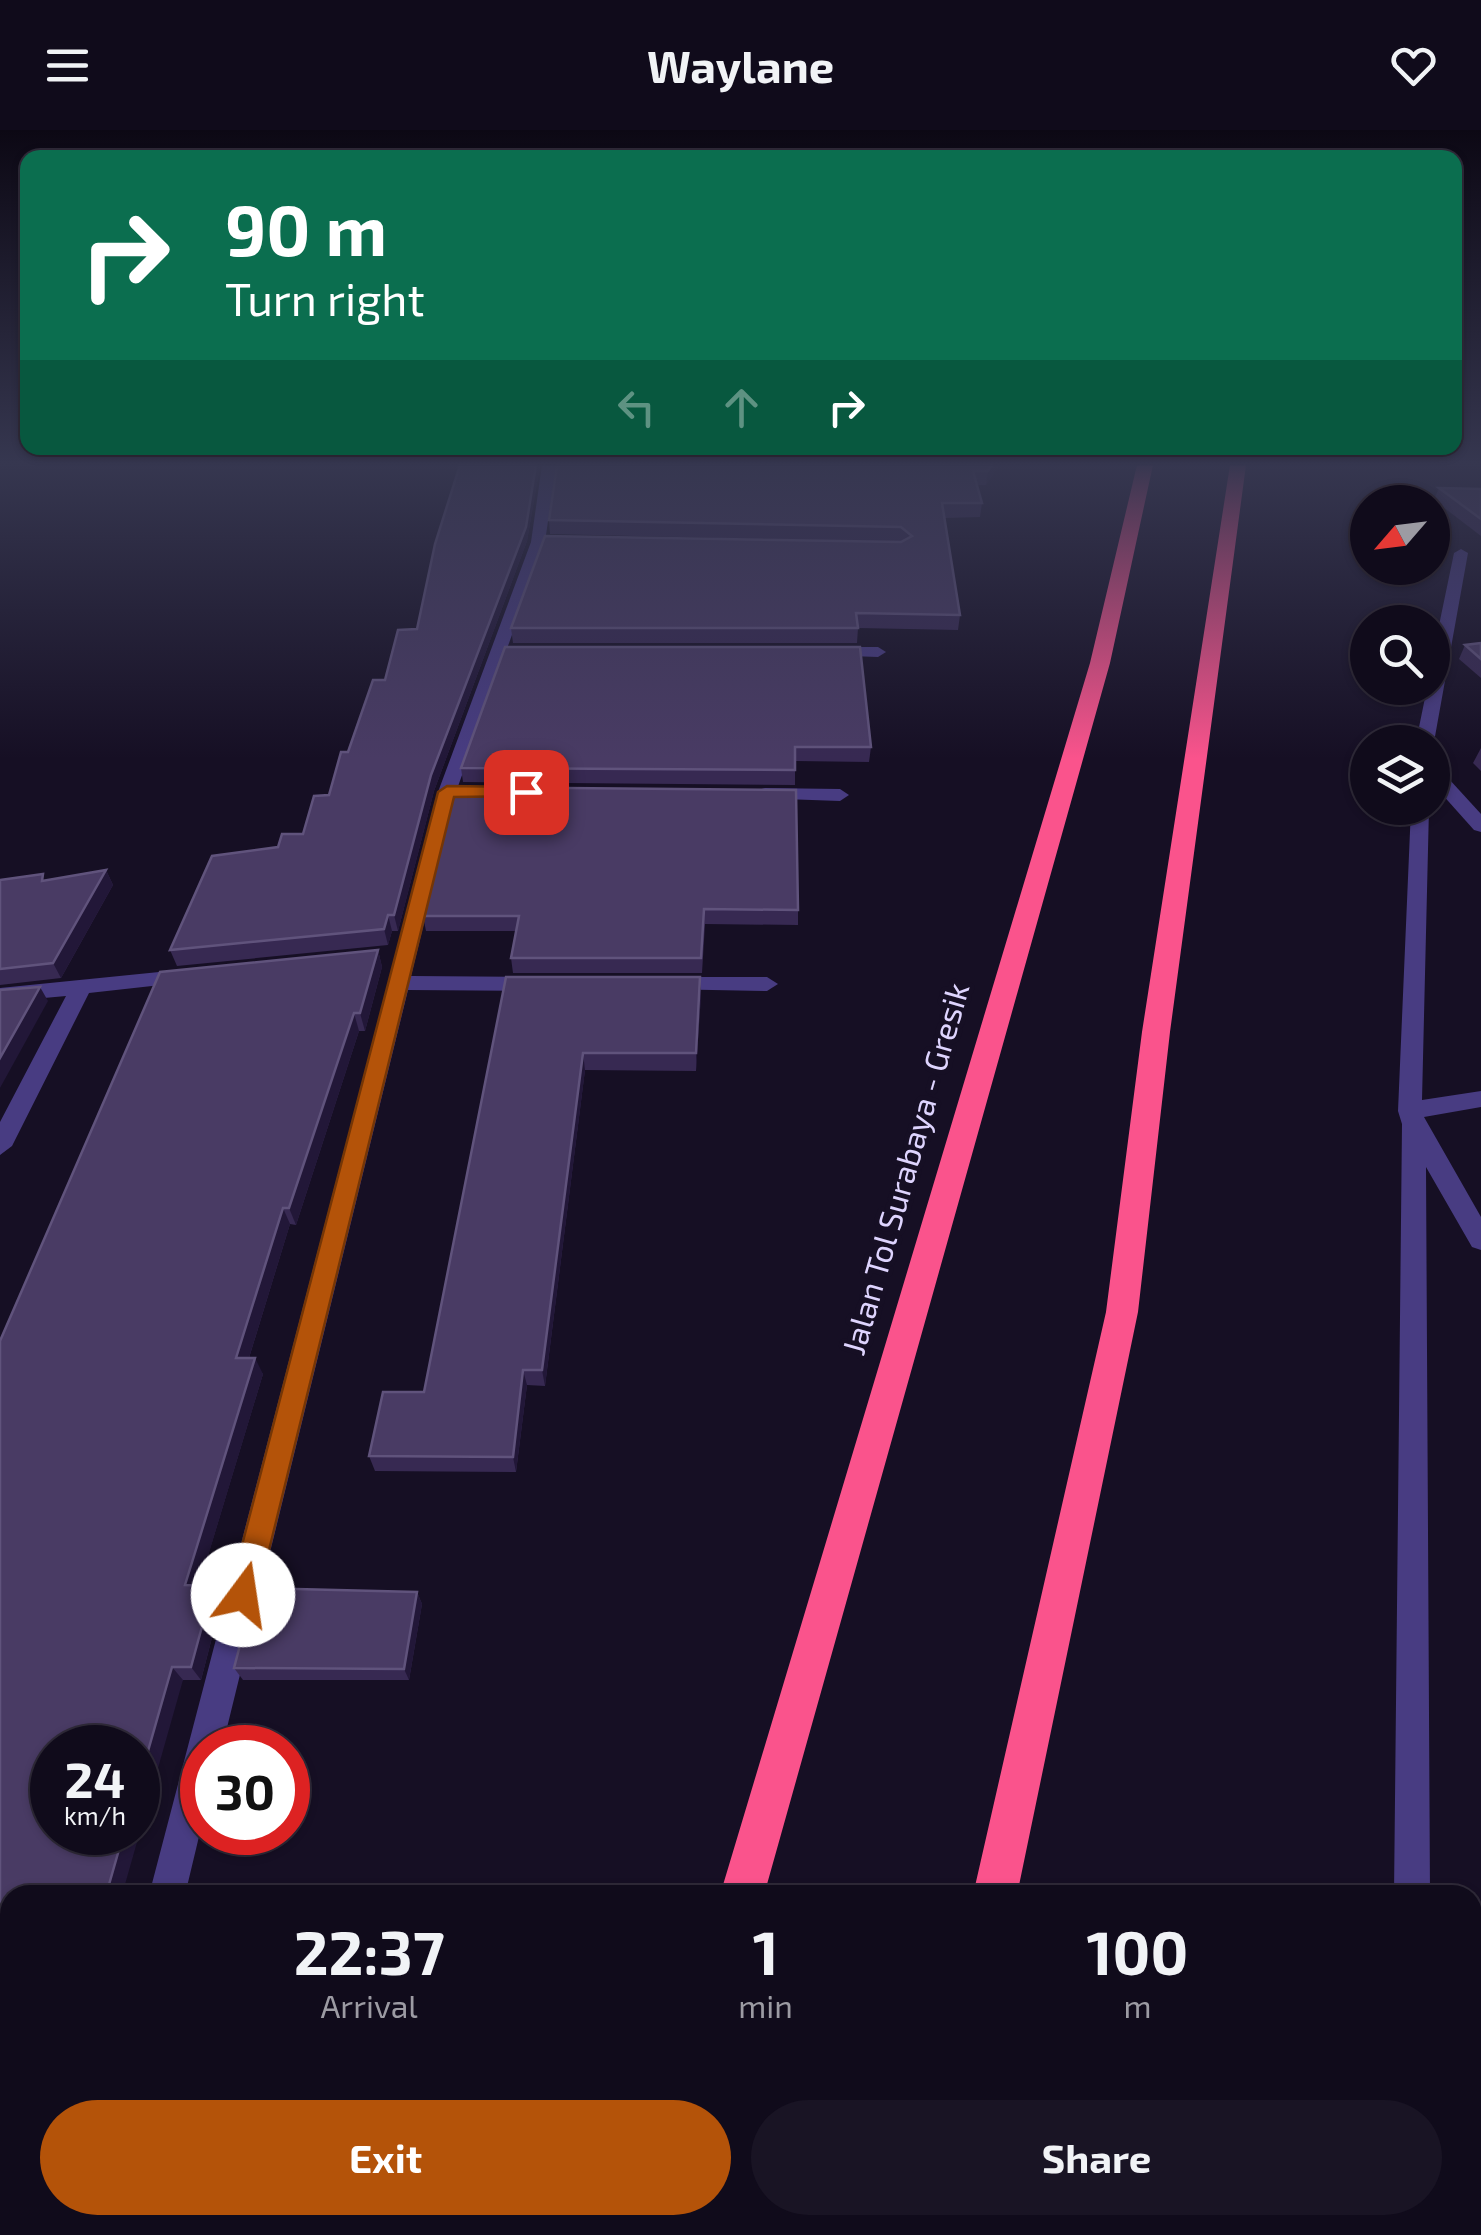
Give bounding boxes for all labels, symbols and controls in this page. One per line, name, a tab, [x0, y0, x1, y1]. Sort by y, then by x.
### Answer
icon: menu	[40, 38, 95, 93]
text: Waylane	[647, 38, 834, 92]
icon: heart	[1386, 38, 1441, 93]
text: 90 m	[225, 186, 387, 270]
icon: right	[60, 190, 190, 320]
text: Turn right	[225, 271, 425, 325]
icon: left	[609, 380, 664, 435]
icon: ahead	[714, 380, 769, 435]
icon: right	[819, 380, 874, 435]
north arrow	[1350, 485, 1450, 585]
map controls	[1350, 485, 1450, 825]
button: search	[1350, 605, 1450, 705]
button: layers	[1350, 725, 1450, 825]
pin	[484, 750, 569, 835]
icon: arrive	[499, 765, 554, 820]
street label: Jalan Tol Surabaya - Gresik	[833, 978, 975, 1359]
position arrow	[191, 1543, 295, 1647]
speed limit sign: 30	[180, 1725, 310, 1855]
text: 24	[65, 1748, 125, 1808]
text: km/h	[64, 1800, 126, 1830]
text: 22:37	[294, 1915, 445, 1987]
text: 1	[753, 1915, 779, 1987]
text: 100	[1087, 1915, 1188, 1987]
text: Arrival	[320, 1986, 418, 2024]
text: min	[738, 1986, 793, 2024]
text: m	[1123, 1986, 1151, 2024]
button: Exit	[40, 2100, 731, 2215]
button: Share	[751, 2100, 1442, 2215]

